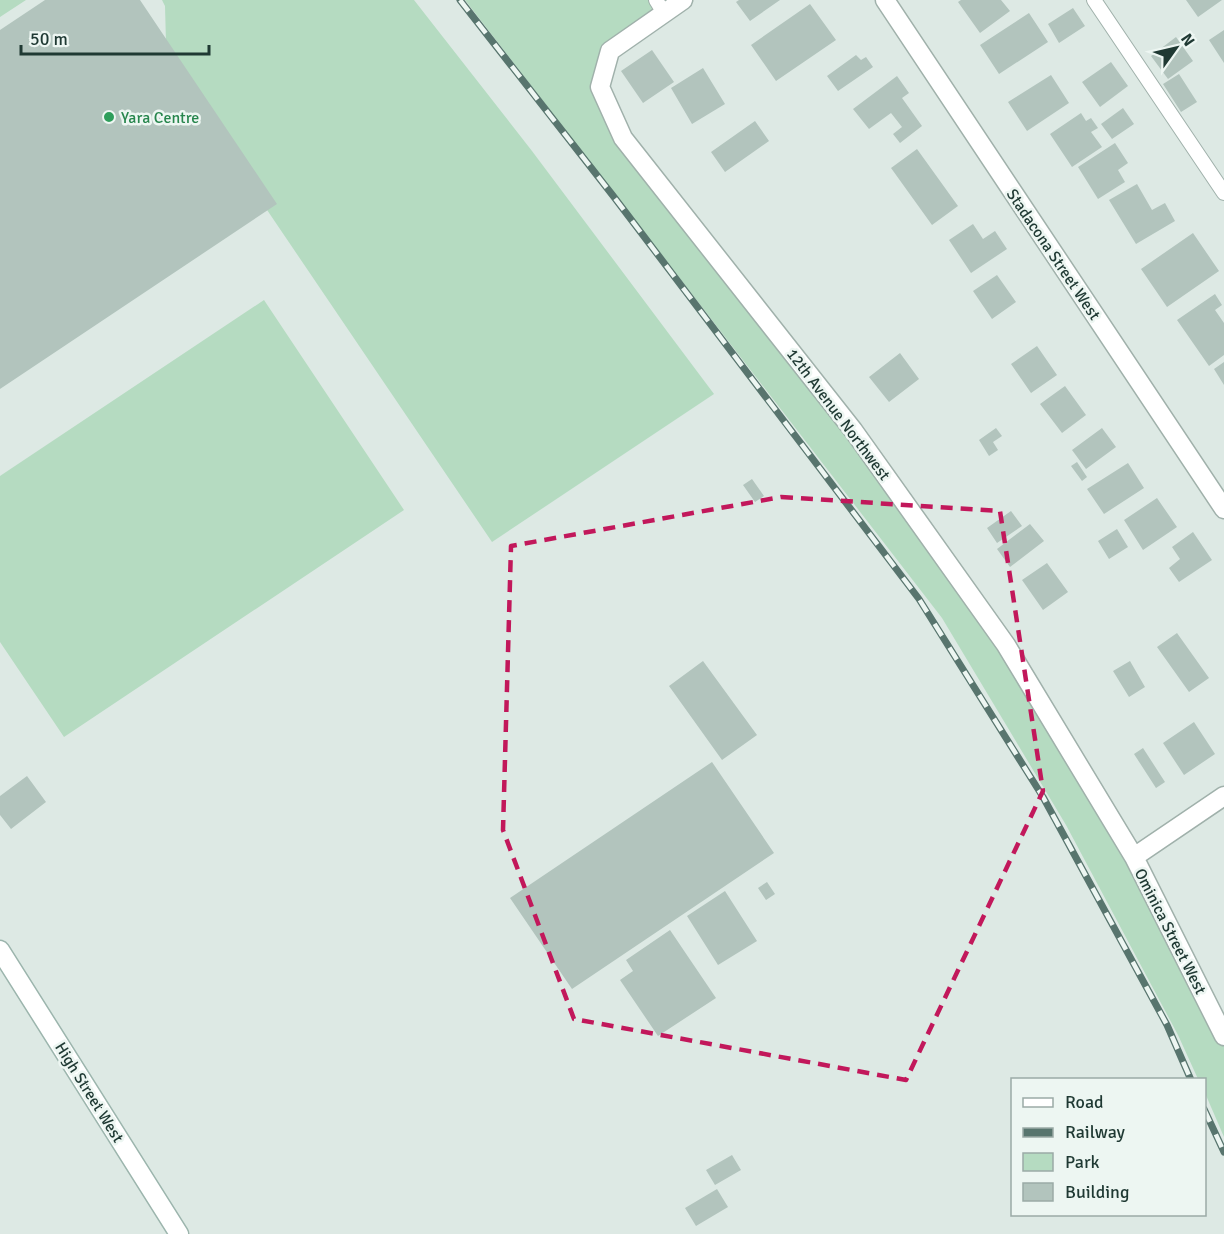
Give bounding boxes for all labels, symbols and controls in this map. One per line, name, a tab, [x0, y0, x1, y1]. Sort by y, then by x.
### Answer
scale bar	[21, 18, 208, 56]
north arrow	[1146, 18, 1206, 78]
text: 50 m	[30, 28, 68, 50]
text: N	[1176, 30, 1199, 50]
place label: Yara Centre	[121, 108, 199, 128]
marker: Yara Centre	[102, 110, 116, 124]
street label: Stadacona Street West	[1002, 185, 1105, 324]
street label: 12th Avenue Northwest	[782, 345, 895, 485]
street label: Ominica Street West	[1130, 865, 1211, 998]
street label: High Street West	[50, 1039, 128, 1147]
legend	[1011, 1078, 1206, 1216]
text: Road	[1065, 1091, 1104, 1113]
text: Railway	[1065, 1121, 1126, 1143]
text: Park	[1065, 1151, 1100, 1173]
text: Building	[1065, 1181, 1129, 1203]

